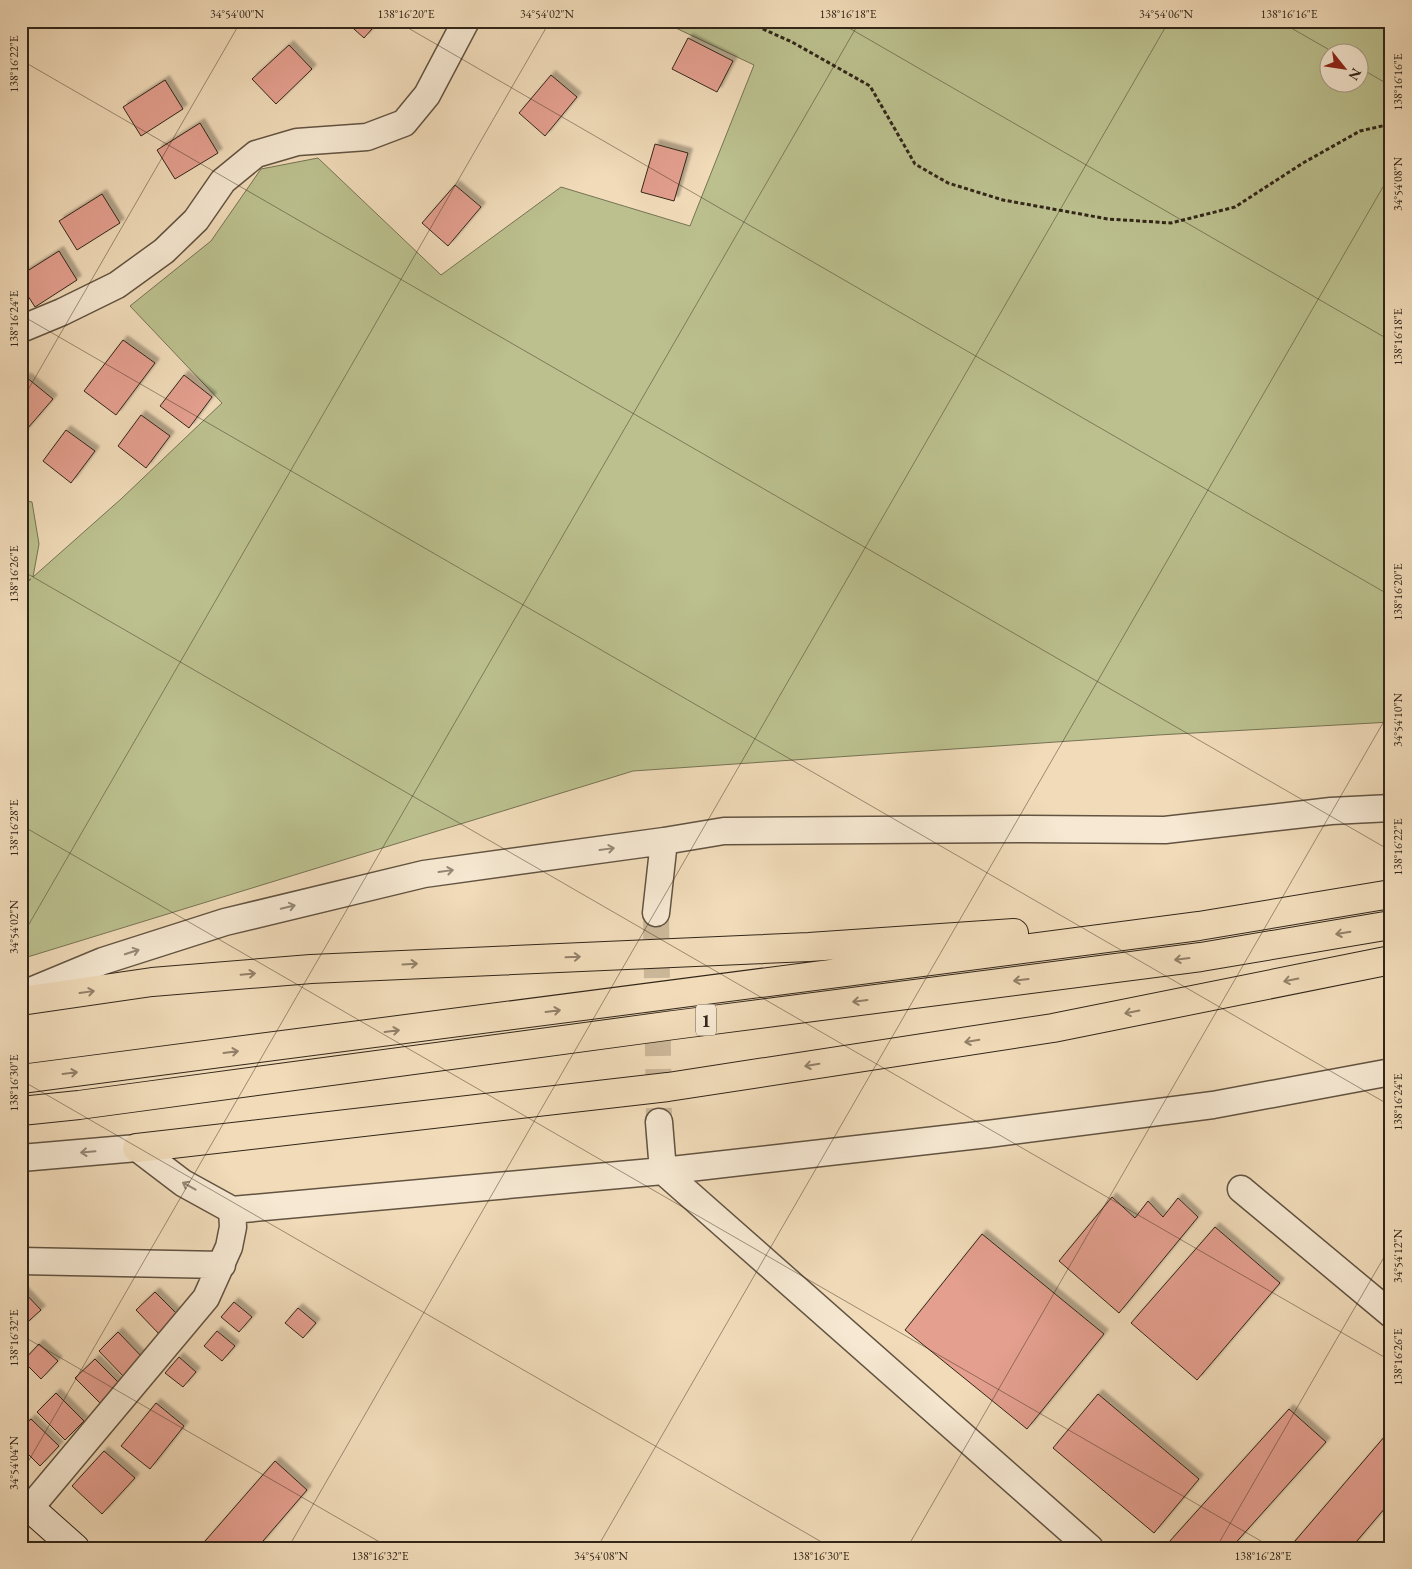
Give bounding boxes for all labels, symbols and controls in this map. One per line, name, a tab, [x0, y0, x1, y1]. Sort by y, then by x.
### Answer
text: 34°54'00"N	[210, 6, 264, 22]
text: 138°16'20"E	[378, 6, 435, 22]
text: 34°54'02"N	[520, 6, 574, 22]
text: 138°16'18"E	[820, 6, 877, 22]
text: 34°54'06"N	[1139, 6, 1193, 22]
text: 138°16'16"E	[1261, 6, 1318, 22]
text: 138°16'22"E	[6, 35, 22, 92]
north arrow	[1320, 42, 1370, 92]
text: 138°16'16"E	[1390, 53, 1406, 110]
text: N	[1344, 65, 1366, 84]
text: 34°54'08"N	[1390, 157, 1406, 211]
text: 138°16'24"E	[6, 290, 22, 347]
text: 138°16'18"E	[1390, 308, 1406, 365]
text: 138°16'26"E	[6, 545, 22, 602]
text: 138°16'20"E	[1390, 563, 1406, 620]
text: 34°54'10"N	[1390, 693, 1406, 747]
text: 138°16'28"E	[6, 799, 22, 856]
text: 138°16'22"E	[1390, 818, 1406, 875]
one-way arrow	[599, 843, 615, 853]
one-way arrow	[438, 865, 454, 875]
text: 34°54'02"N	[6, 900, 22, 954]
one-way arrow	[279, 902, 295, 911]
one-way arrow	[1335, 929, 1351, 939]
one-way arrow	[123, 947, 139, 956]
one-way arrow	[565, 953, 581, 962]
one-way arrow	[1175, 954, 1191, 964]
one-way arrow	[402, 960, 418, 969]
one-way arrow	[240, 970, 256, 979]
one-way arrow	[1013, 975, 1029, 985]
one-way arrow	[1284, 976, 1300, 986]
one-way arrow	[78, 986, 94, 996]
one-way arrow	[852, 996, 868, 1006]
road number: 1	[696, 1004, 716, 1036]
one-way arrow	[545, 1006, 561, 1016]
one-way arrow	[1125, 1008, 1141, 1018]
one-way arrow	[384, 1026, 400, 1036]
one-way arrow	[965, 1036, 981, 1046]
one-way arrow	[222, 1047, 238, 1057]
text: 138°16'30"E	[6, 1054, 22, 1111]
one-way arrow	[804, 1061, 820, 1071]
one-way arrow	[61, 1068, 77, 1078]
text: 138°16'24"E	[1390, 1073, 1406, 1130]
one-way arrow	[81, 1147, 97, 1157]
one-way arrow	[182, 1181, 197, 1191]
text: 34°54'12"N	[1390, 1229, 1406, 1283]
text: 138°16'32"E	[6, 1309, 22, 1366]
text: 138°16'26"E	[1390, 1328, 1406, 1385]
text: 34°54'04"N	[6, 1436, 22, 1490]
text: 138°16'32"E	[352, 1548, 409, 1564]
text: 34°54'08"N	[574, 1548, 628, 1564]
text: 138°16'30"E	[793, 1548, 850, 1564]
text: 138°16'28"E	[1235, 1548, 1292, 1564]

